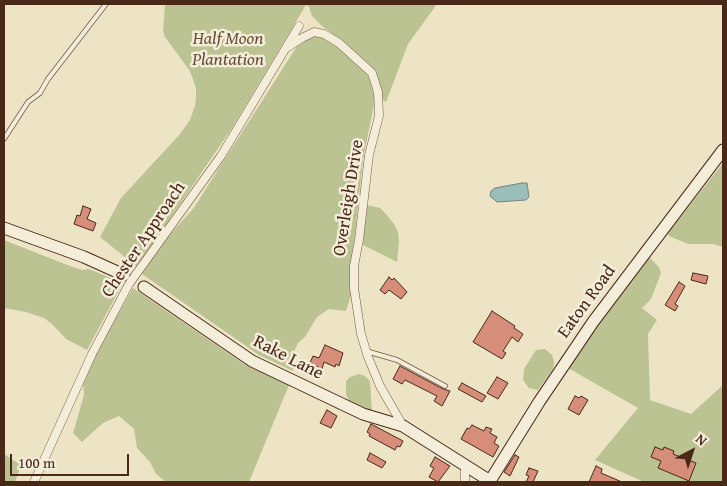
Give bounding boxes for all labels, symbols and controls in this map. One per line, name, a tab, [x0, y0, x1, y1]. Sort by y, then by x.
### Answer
park label: Half Moon Plantation	[192, 28, 264, 70]
street label: Overleigh Drive	[329, 138, 369, 258]
street label: Chester Approach	[97, 178, 191, 302]
street label: Eaton Road	[553, 261, 621, 343]
street label: Rake Lane	[249, 331, 327, 385]
north arrow	[667, 426, 717, 476]
text: N	[692, 429, 712, 450]
scale bar	[12, 444, 131, 476]
text: 100 m	[18, 452, 55, 473]

